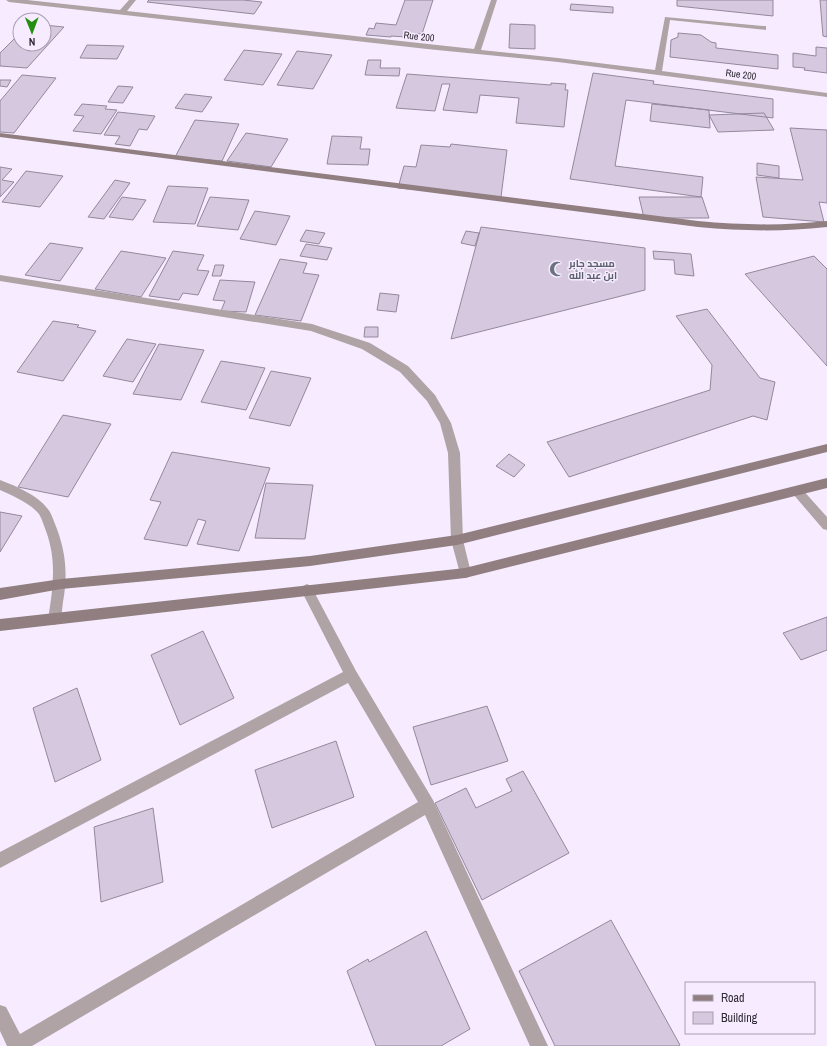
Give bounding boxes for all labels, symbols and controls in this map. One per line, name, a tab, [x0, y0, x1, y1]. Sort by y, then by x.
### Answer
north arrow	[12, 12, 52, 52]
street label: Rue 200	[403, 28, 435, 45]
text: N	[29, 35, 36, 49]
street label: Rue 200	[725, 66, 758, 83]
place label: مسجد جابر ابن عبد الله	[568, 257, 617, 282]
mosque icon: مسجد جابر ابن عبد الله	[548, 260, 566, 278]
legend	[685, 982, 815, 1034]
text: Road	[721, 990, 745, 1006]
text: Building	[721, 1010, 758, 1026]

